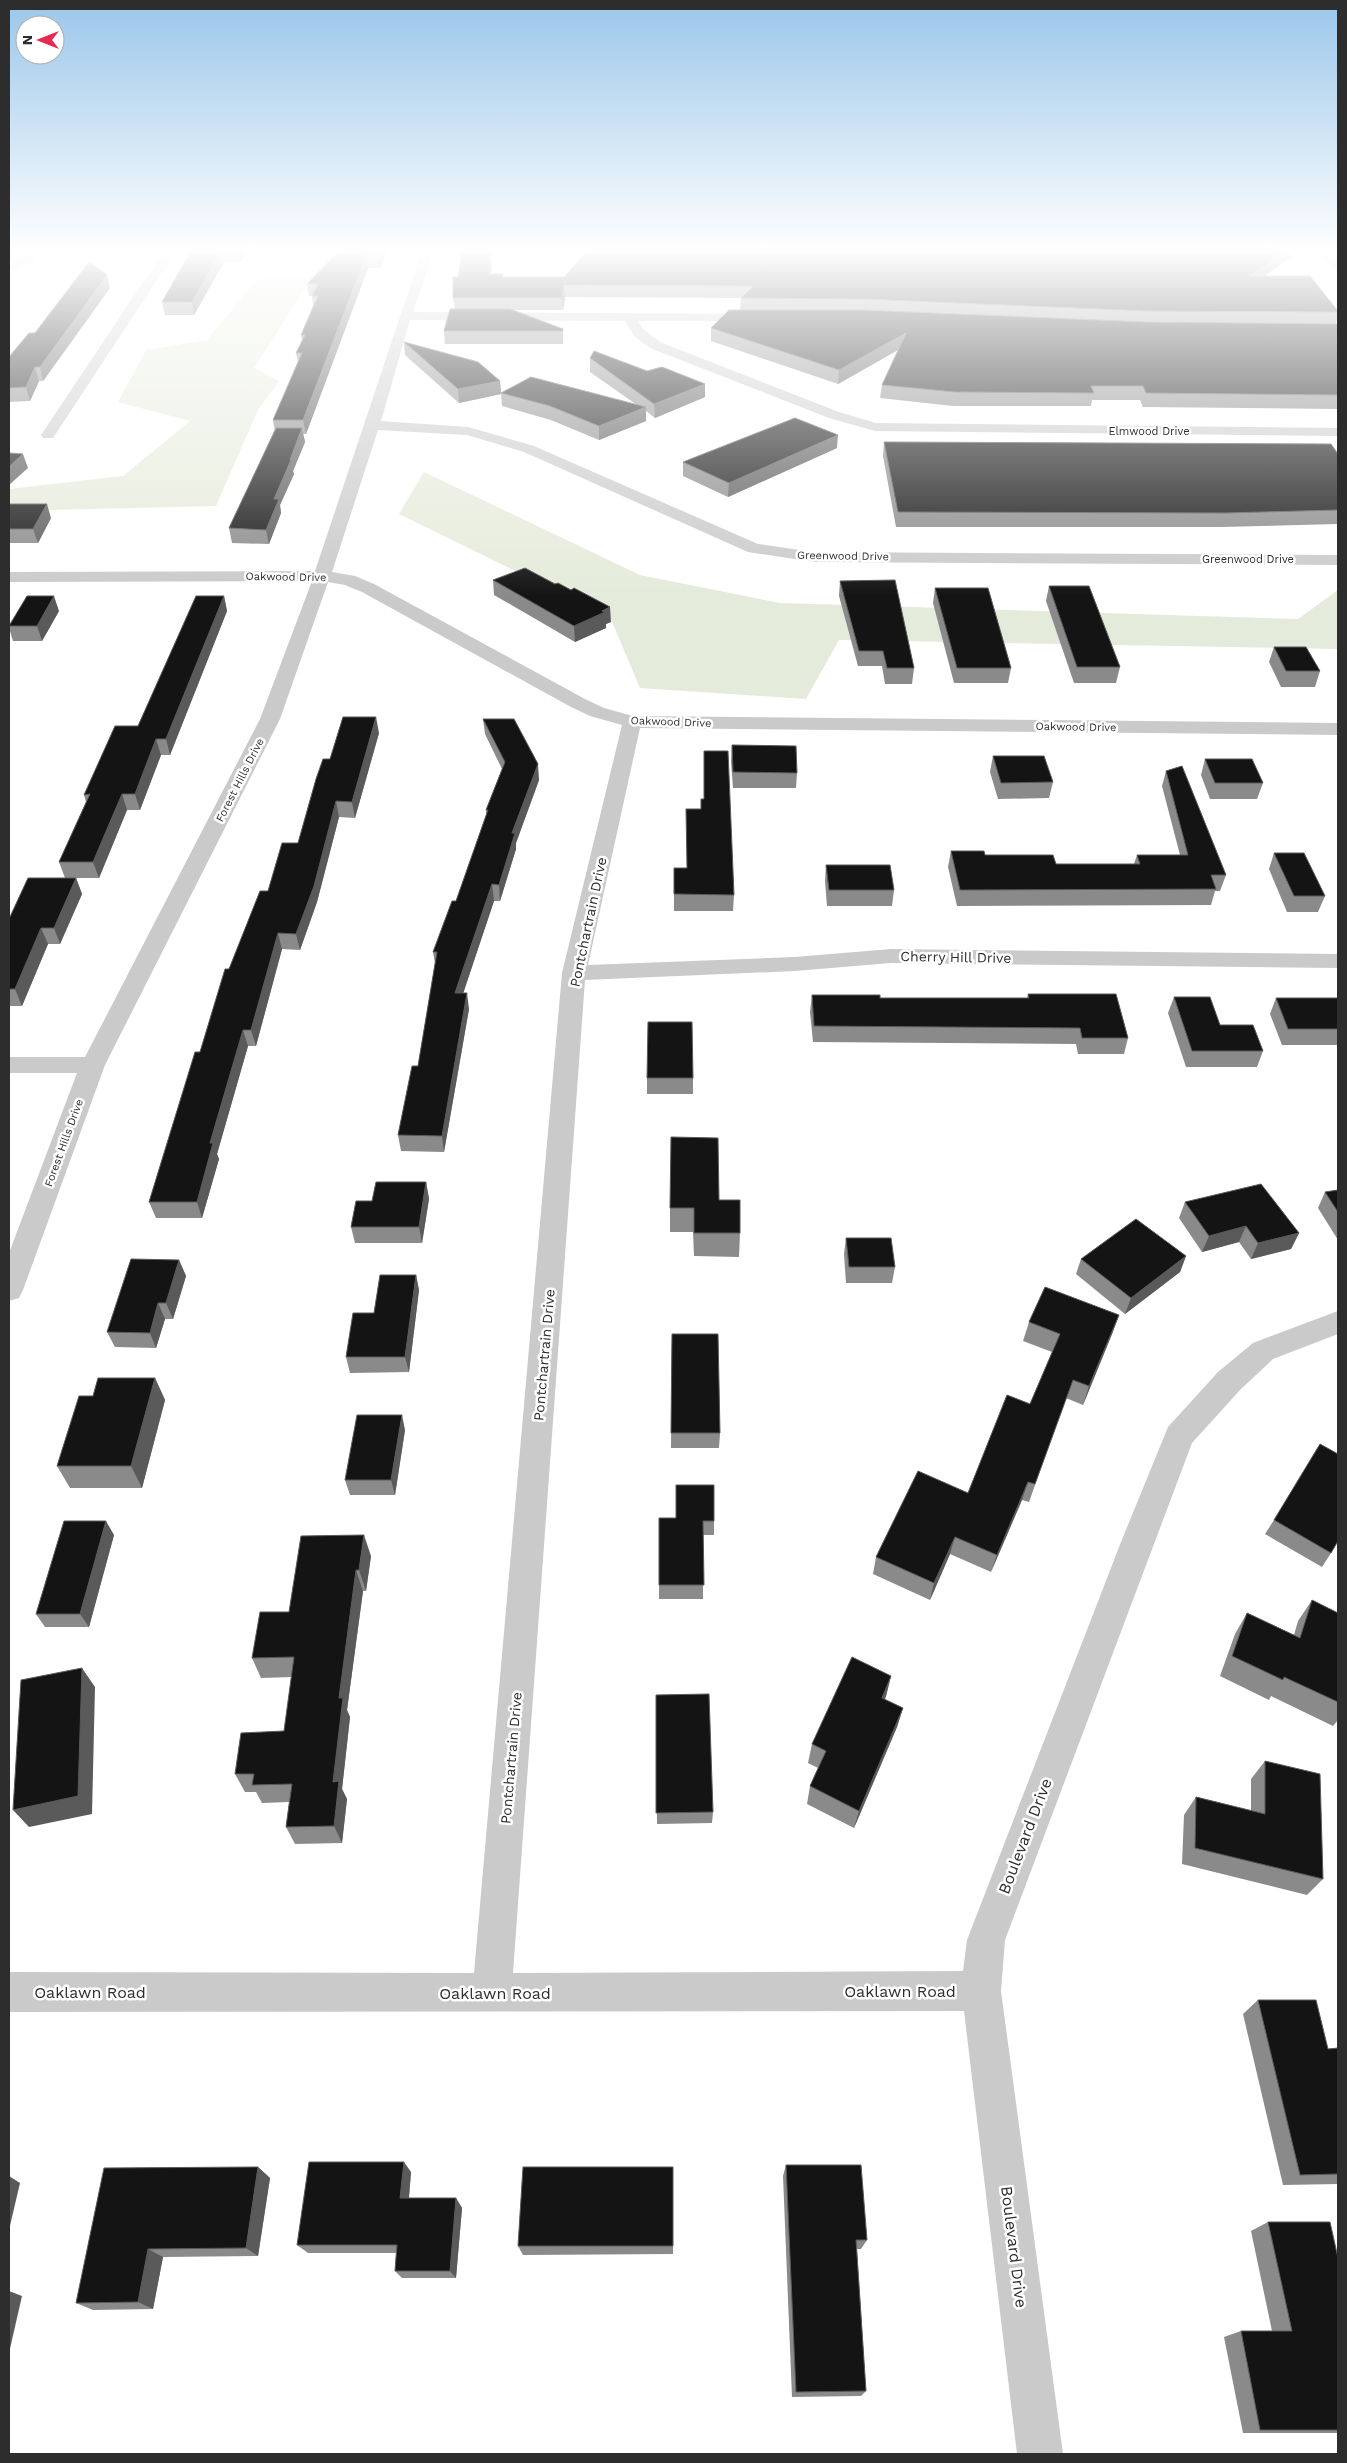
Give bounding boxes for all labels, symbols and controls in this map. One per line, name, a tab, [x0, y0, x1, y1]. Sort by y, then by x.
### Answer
north arrow	[15, 15, 65, 65]
text: N	[19, 35, 35, 45]
street label: Elmwood Drive	[1108, 425, 1190, 438]
street label: Greenwood Drive	[797, 549, 889, 563]
street label: Greenwood Drive	[1202, 553, 1294, 566]
street label: Oakwood Drive	[245, 570, 327, 584]
street label: Oakwood Drive	[630, 714, 712, 730]
street label: Oakwood Drive	[1035, 720, 1117, 734]
street label: Forest Hills Drive	[213, 736, 267, 824]
street label: Pontchartrain Drive	[566, 856, 610, 988]
street label: Cherry Hill Drive	[900, 948, 1012, 966]
street label: Forest Hills Drive	[42, 1097, 86, 1189]
street label: Pontchartrain Drive	[530, 1288, 558, 1422]
street label: Pontchartrain Drive	[497, 1691, 525, 1825]
street label: Boulevard Drive	[994, 1775, 1056, 1897]
street label: Oaklawn Road	[844, 1982, 956, 2001]
street label: Oaklawn Road	[34, 1983, 146, 2002]
street label: Oaklawn Road	[439, 1984, 551, 2003]
street label: Boulevard Drive	[997, 2185, 1031, 2309]

